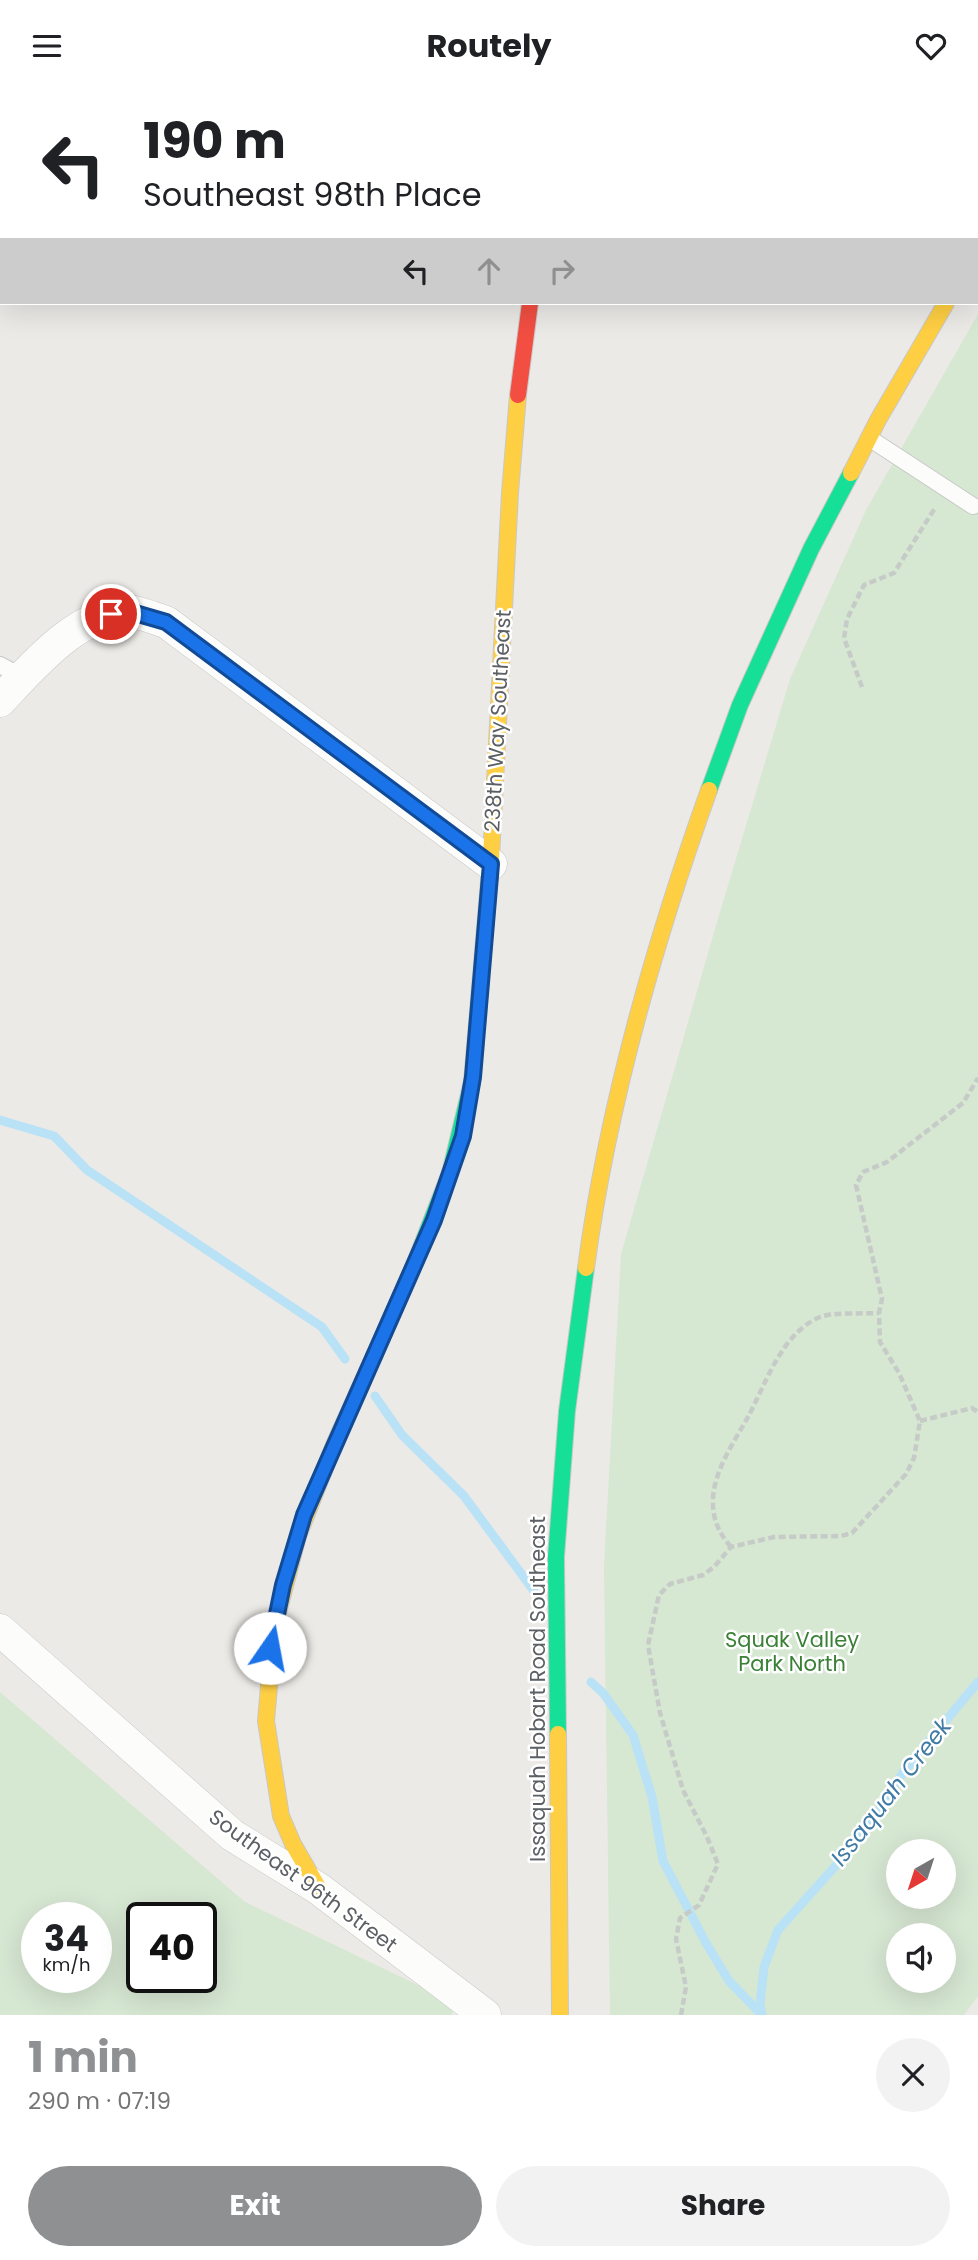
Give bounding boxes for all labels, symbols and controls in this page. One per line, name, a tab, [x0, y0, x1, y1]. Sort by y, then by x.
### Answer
text: Routely	[426, 23, 552, 68]
icon: menu	[28, 27, 66, 65]
icon: heart	[912, 27, 950, 65]
text: 190 m	[143, 107, 286, 175]
icon: left	[28, 119, 119, 210]
text: Southeast 98th Place	[143, 172, 482, 217]
icon: left	[397, 252, 435, 290]
icon: ahead	[470, 252, 508, 290]
icon: right	[543, 252, 581, 290]
pin	[81, 584, 141, 644]
icon: arrive	[92, 595, 130, 633]
street label: 238th Way Southeast	[477, 609, 518, 833]
street label: Issaquah Hobart Road Southeast	[523, 1516, 552, 1862]
position arrow	[233, 1611, 307, 1685]
park label: Squak Valley Park North	[725, 1625, 859, 1678]
water label: Issaquah Creek	[823, 1711, 960, 1873]
street label: Southeast 96th Street	[203, 1802, 403, 1959]
north arrow	[886, 1839, 956, 1909]
map controls	[886, 1839, 956, 1993]
speed limit sign: 40	[126, 1902, 217, 1993]
text: 34	[44, 1914, 89, 1963]
button: sound	[886, 1923, 956, 1993]
text: km/h	[43, 1952, 90, 1977]
text: 1 min	[28, 2028, 138, 2087]
button: close	[876, 2038, 950, 2112]
text: 290 m · 07:19	[28, 2085, 171, 2117]
button: Exit	[28, 2166, 482, 2246]
button: Share	[496, 2166, 950, 2246]

